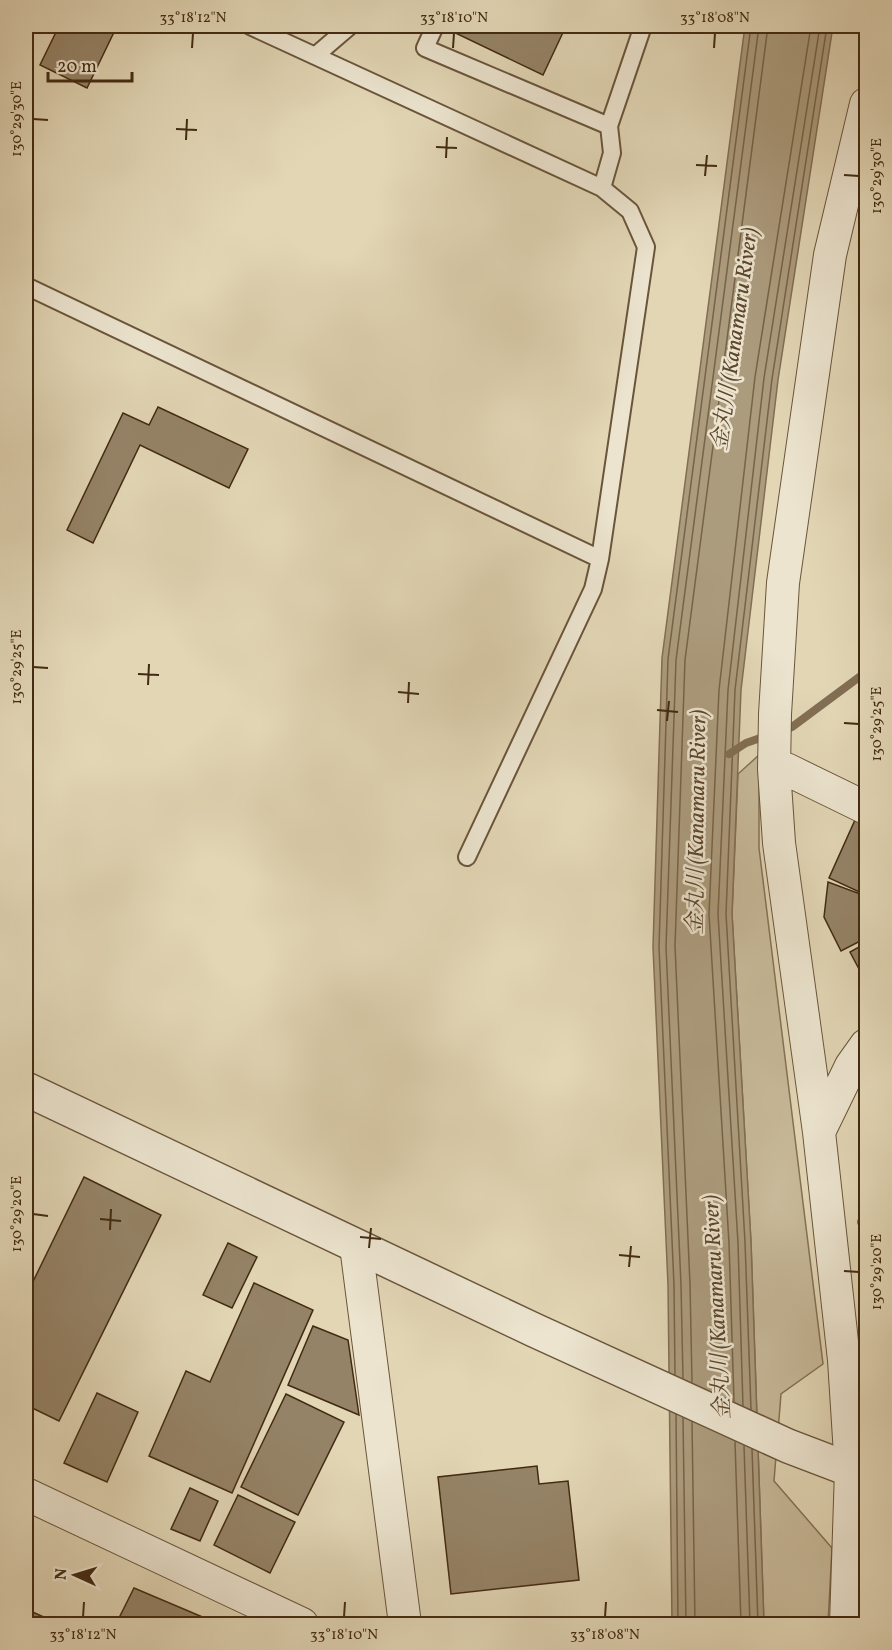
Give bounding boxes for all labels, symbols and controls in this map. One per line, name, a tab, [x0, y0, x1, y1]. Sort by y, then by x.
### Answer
text: 33°18'12"N	[159, 8, 227, 29]
text: 33°18'10"N	[420, 8, 488, 29]
text: 33°18'08"N	[680, 8, 750, 29]
scale bar	[48, 45, 132, 83]
text: 20 m	[57, 55, 97, 80]
text: 130°29'30"E	[7, 81, 28, 157]
text: 130°29'30"E	[867, 138, 888, 214]
water label: 金丸川 (Kanamaru River)	[705, 225, 767, 453]
text: 130°29'25"E	[7, 629, 28, 705]
text: 130°29'25"E	[867, 686, 888, 762]
water label: 金丸川 (Kanamaru River)	[681, 709, 715, 935]
text: 130°29'20"E	[7, 1176, 28, 1252]
water label: 金丸川 (Kanamaru River)	[697, 1194, 739, 1420]
text: 130°29'20"E	[867, 1234, 888, 1310]
north arrow	[45, 1545, 105, 1605]
text: N	[51, 1567, 73, 1581]
text: 33°18'12"N	[49, 1625, 117, 1646]
text: 33°18'10"N	[310, 1625, 378, 1646]
text: 33°18'08"N	[570, 1625, 640, 1646]

